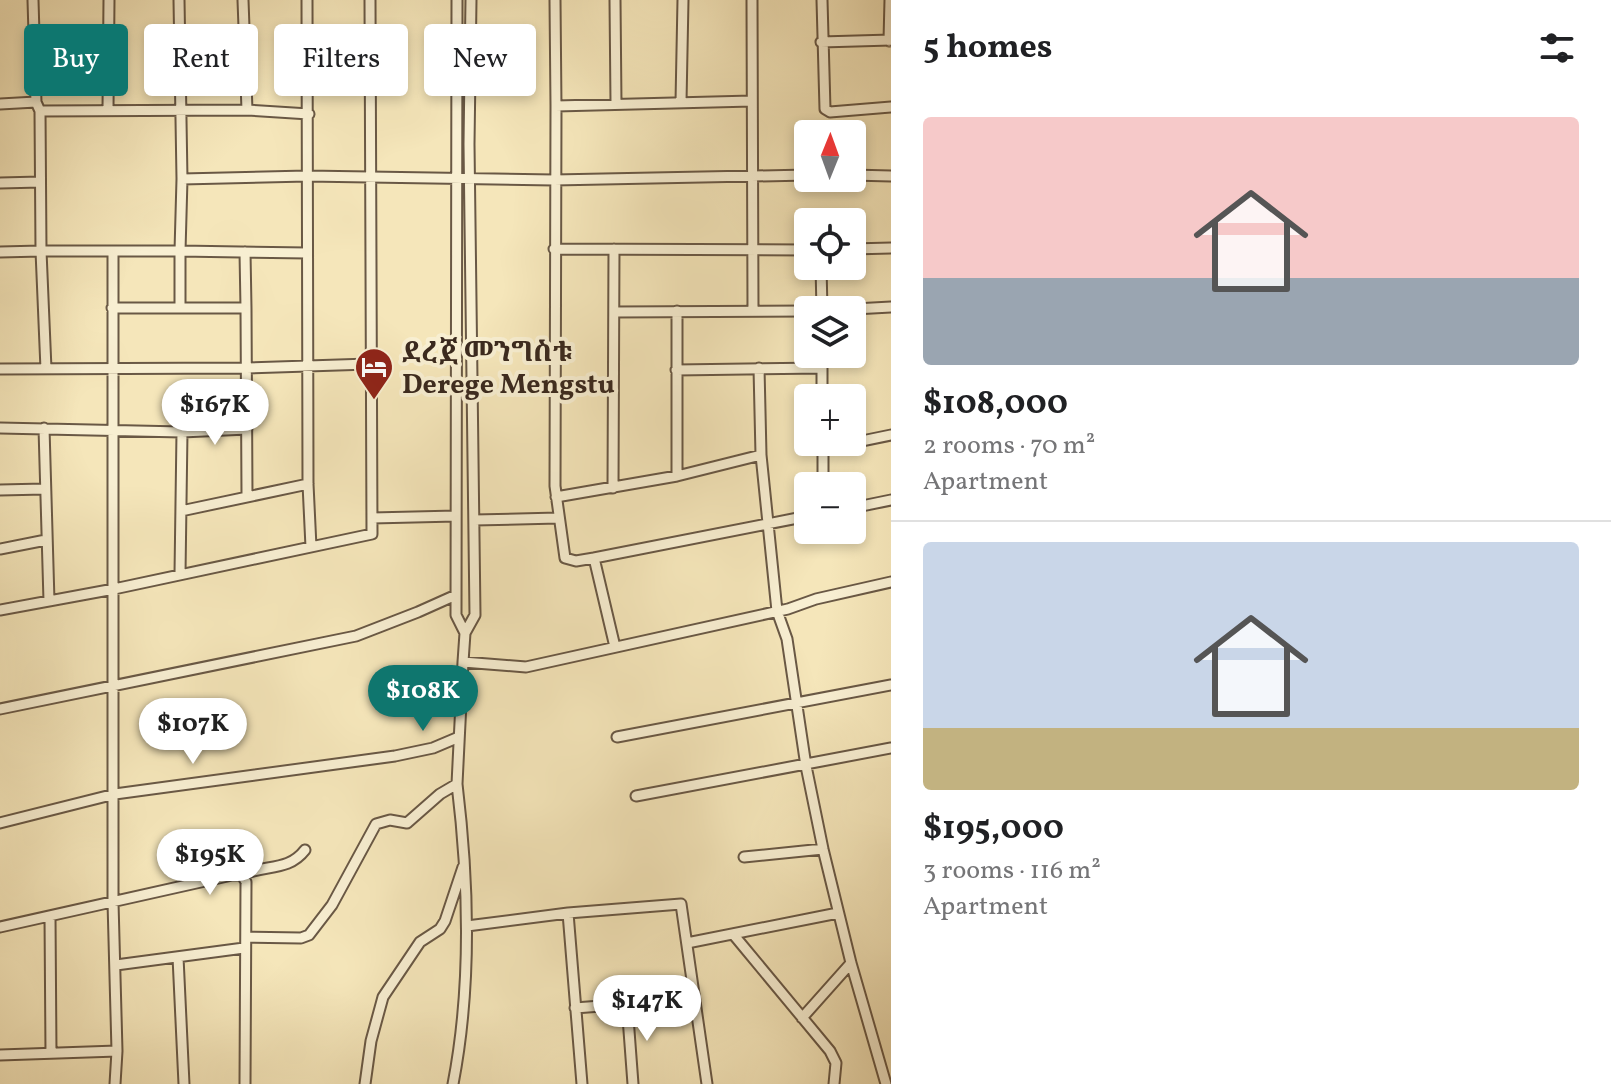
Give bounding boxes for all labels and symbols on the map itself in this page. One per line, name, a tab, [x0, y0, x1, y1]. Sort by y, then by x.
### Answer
north arrow	[794, 120, 866, 192]
place label: ደረጀ መንግስቱ Derege Mengstu	[402, 334, 615, 405]
hotel icon: ደረጀ መንግስቱ Derege Mengstu	[353, 346, 395, 401]
pin: $167K	[159, 379, 271, 447]
pin: $108K	[367, 665, 479, 733]
pin: $107K	[137, 698, 249, 766]
pin: $195K	[154, 829, 266, 897]
pin: $147K	[591, 975, 703, 1043]

